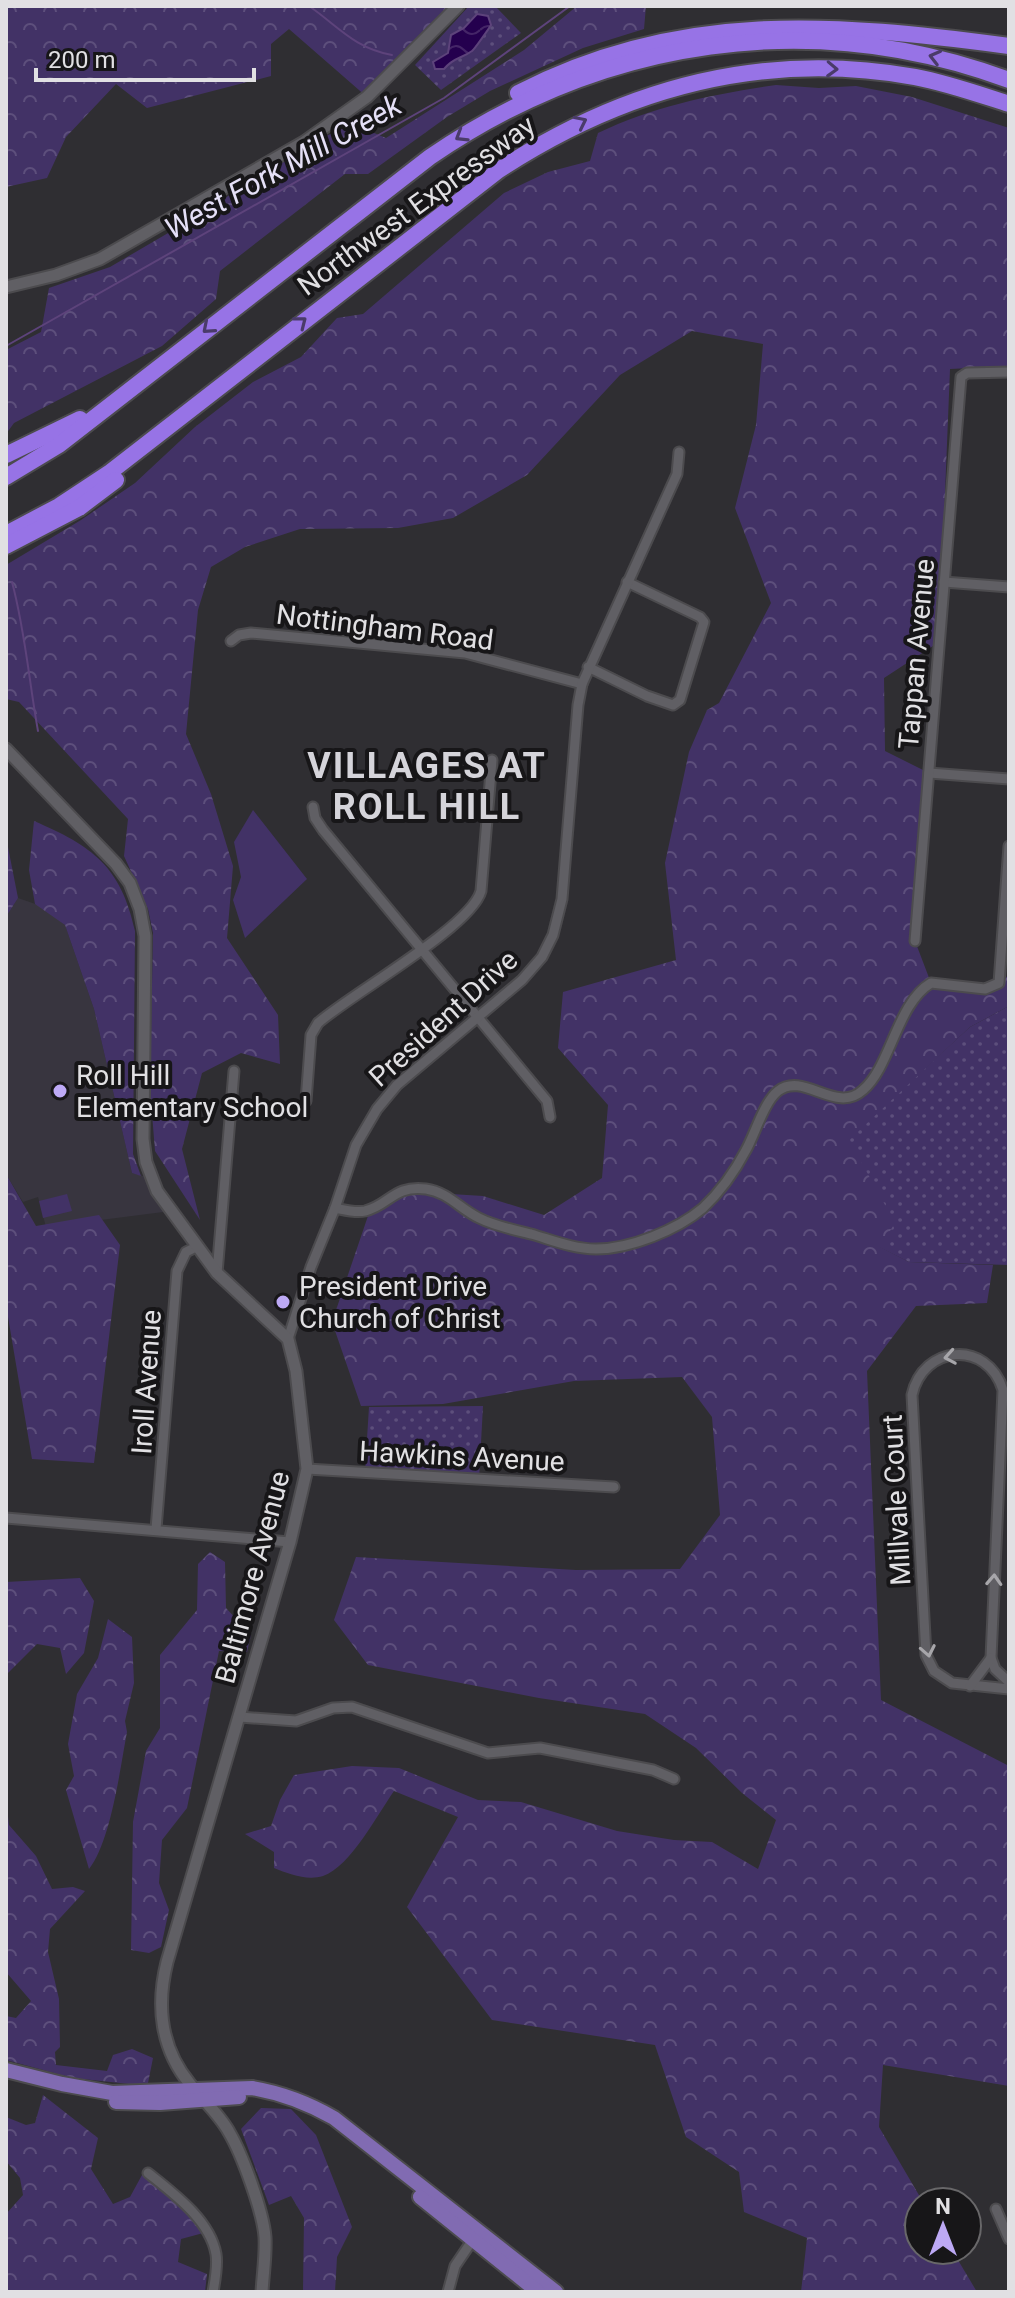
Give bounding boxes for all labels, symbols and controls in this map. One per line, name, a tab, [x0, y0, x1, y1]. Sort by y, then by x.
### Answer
scale bar	[36, 32, 254, 82]
text: 200 m	[48, 46, 115, 74]
one-way arrow	[928, 50, 942, 67]
one-way arrow	[826, 61, 839, 78]
water label: West Fork Mill Creek	[158, 86, 408, 246]
street label: Northwest Expressway	[291, 108, 541, 303]
one-way arrow	[572, 116, 587, 132]
one-way arrow	[455, 127, 469, 142]
one-way arrow	[292, 317, 306, 332]
one-way arrow	[203, 318, 217, 333]
street label: Tappan Avenue	[892, 557, 941, 751]
street label: Nottingham Road	[274, 598, 495, 657]
district label: VILLAGES AT ROLL HILL	[307, 745, 547, 828]
street label: President Drive	[362, 943, 524, 1094]
place label: Roll Hill Elementary School	[76, 1059, 308, 1124]
marker: Roll Hill Elementary School	[51, 1082, 69, 1100]
place label: President Drive Church of Christ	[299, 1270, 501, 1335]
marker: President Drive Church of Christ	[274, 1293, 292, 1311]
street label: Iroll Avenue	[125, 1309, 168, 1455]
one-way arrow	[944, 1348, 957, 1365]
street label: Millvale Court	[876, 1414, 917, 1586]
street label: Hawkins Avenue	[358, 1435, 566, 1478]
street label: Baltimore Avenue	[208, 1467, 297, 1687]
one-way arrow	[986, 1573, 1003, 1586]
one-way arrow	[919, 1643, 936, 1657]
north arrow	[903, 2186, 983, 2266]
text: N	[935, 2194, 951, 2219]

